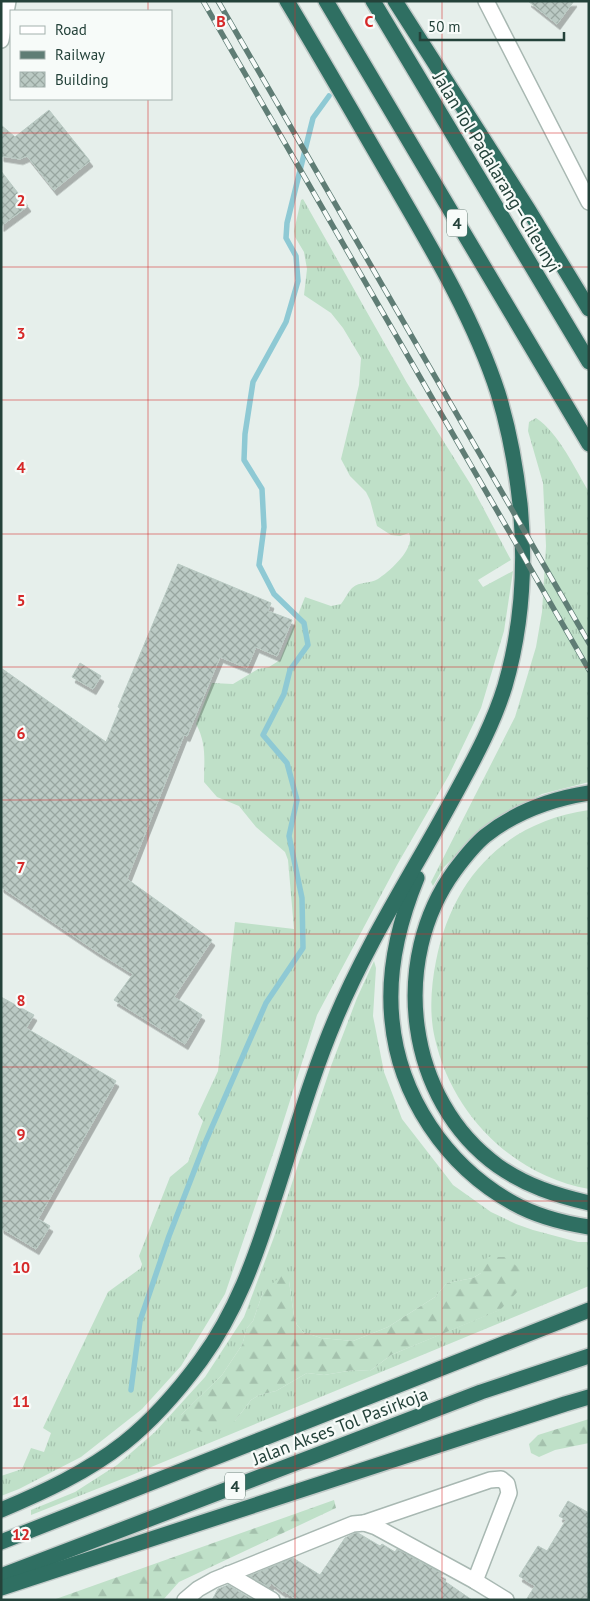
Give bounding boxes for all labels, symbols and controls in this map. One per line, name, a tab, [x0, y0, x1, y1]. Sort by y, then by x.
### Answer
legend	[10, 10, 172, 100]
scale bar	[420, 10, 564, 42]
text: B	[216, 11, 226, 31]
text: C	[365, 11, 374, 31]
text: 50 m	[428, 17, 461, 36]
text: Road	[55, 20, 87, 39]
text: Railway	[55, 45, 105, 64]
street label: Jalan Tol Padalarang–Cileunyi	[427, 67, 566, 276]
text: Building	[55, 70, 109, 89]
text: 2	[16, 190, 26, 210]
road number: 4	[447, 210, 467, 237]
text: 3	[16, 323, 26, 343]
text: 4	[16, 457, 26, 477]
text: 5	[16, 590, 26, 610]
text: 6	[16, 723, 26, 743]
text: 7	[16, 857, 26, 877]
text: 8	[16, 990, 26, 1010]
text: 9	[16, 1124, 26, 1144]
text: 10	[12, 1257, 30, 1277]
street label: Jalan Akses Tol Pasirkoja	[248, 1382, 431, 1470]
text: 11	[12, 1391, 30, 1411]
road number: 4	[225, 1472, 245, 1500]
text: 12	[12, 1524, 30, 1544]

